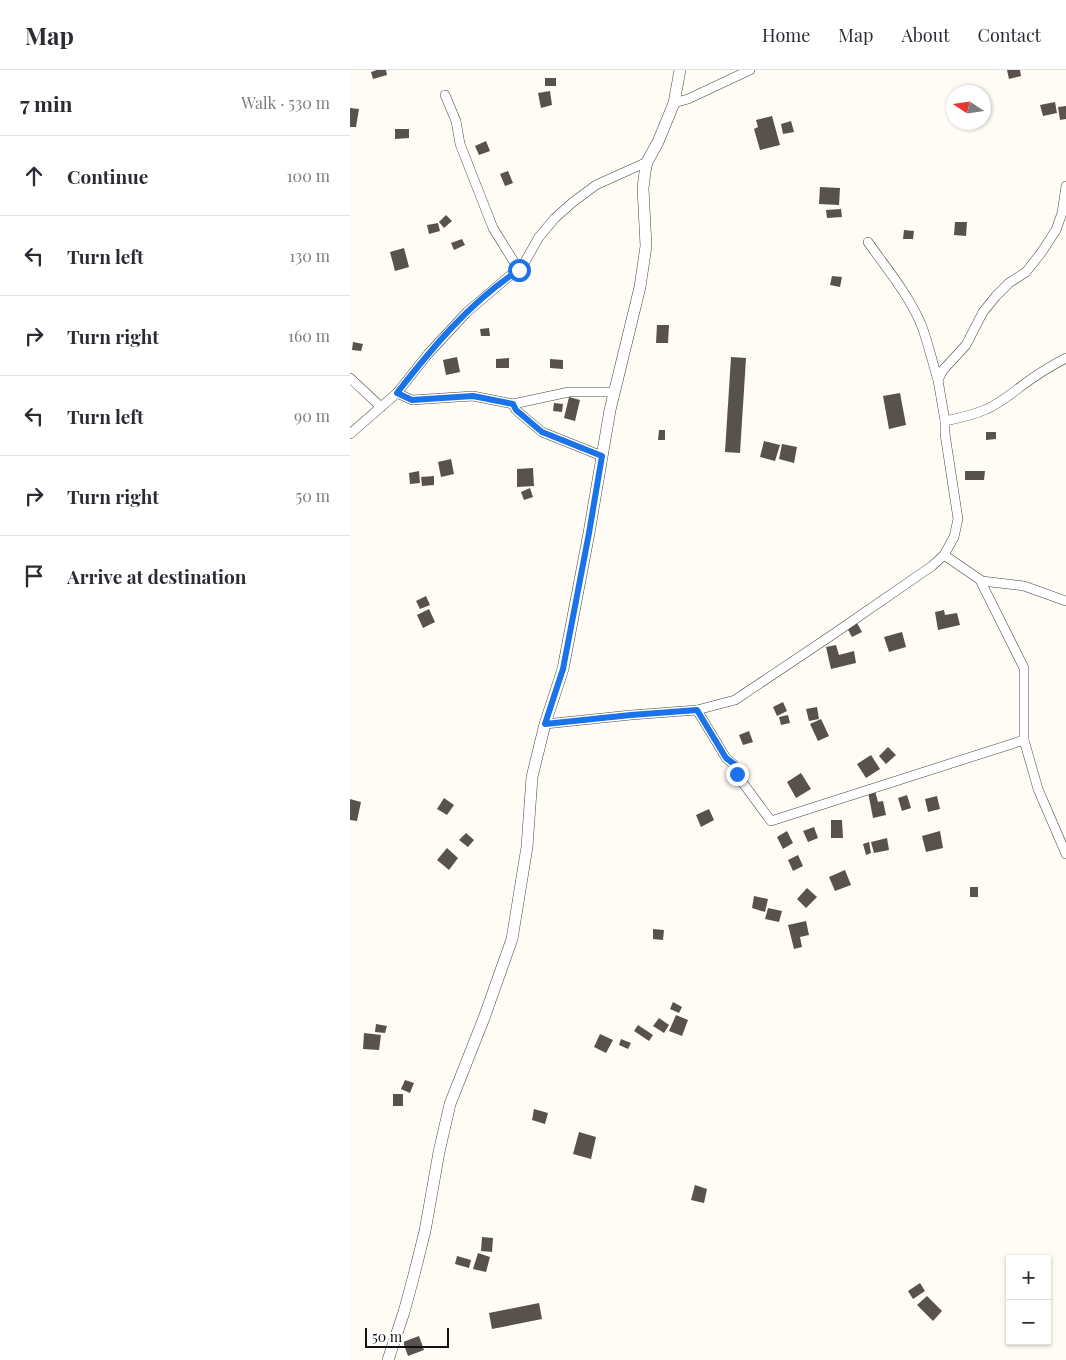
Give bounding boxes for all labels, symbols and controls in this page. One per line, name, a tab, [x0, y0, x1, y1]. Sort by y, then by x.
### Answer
text: Map	[25, 19, 74, 51]
text: Home	[762, 23, 810, 47]
text: Map	[838, 23, 873, 47]
text: About	[901, 23, 950, 47]
text: Contact	[978, 23, 1041, 47]
north arrow	[946, 85, 991, 130]
text: 7 min	[20, 89, 73, 117]
text: Walk · 530 m	[241, 92, 330, 113]
icon: ahead	[20, 162, 48, 190]
text: Continue	[67, 163, 148, 189]
text: 100 m	[287, 165, 330, 186]
icon: left	[20, 242, 48, 270]
text: Turn left	[67, 243, 144, 269]
text: 130 m	[289, 245, 330, 266]
route start	[508, 259, 531, 282]
icon: right	[20, 322, 48, 350]
text: Turn right	[67, 323, 159, 349]
text: 160 m	[288, 325, 330, 346]
icon: left	[20, 402, 48, 430]
text: Turn left	[67, 403, 144, 429]
text: 90 m	[294, 405, 330, 426]
icon: right	[20, 482, 48, 510]
text: Turn right	[67, 483, 159, 509]
text: 50 m	[296, 485, 330, 506]
icon: arrive	[20, 562, 48, 590]
text: Arrive at destination	[67, 563, 247, 589]
route end	[726, 763, 749, 786]
map controls	[1006, 1255, 1051, 1345]
button: +	[1006, 1255, 1051, 1300]
button: −	[1006, 1300, 1051, 1345]
scale bar	[365, 1325, 449, 1348]
text: 50 m	[372, 1327, 402, 1346]

